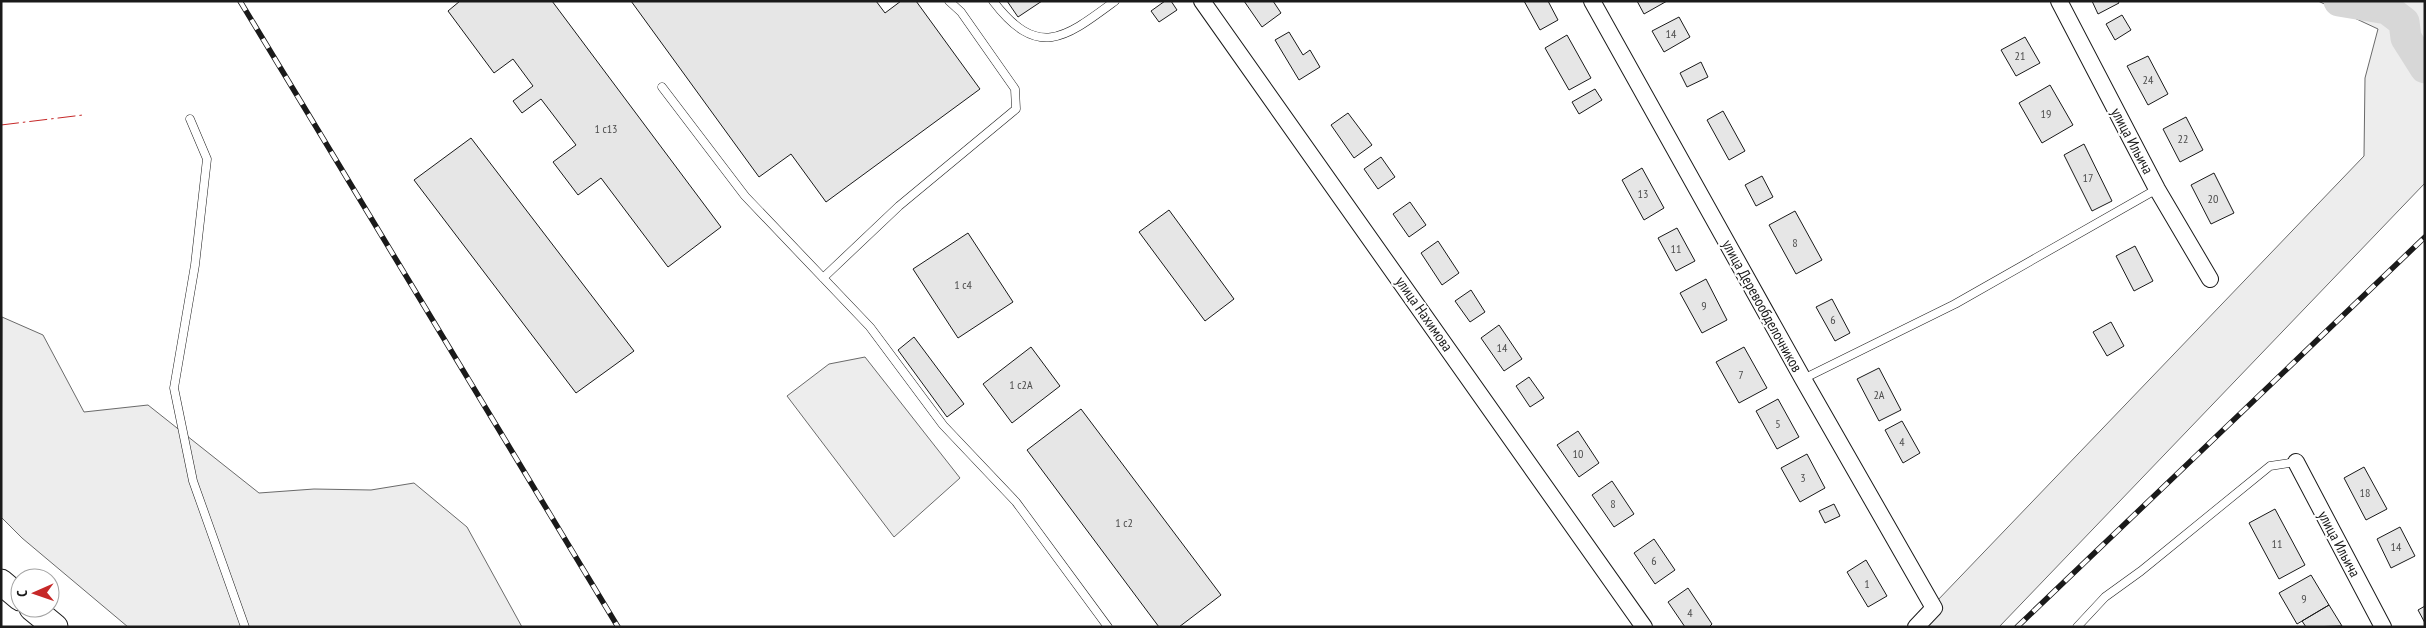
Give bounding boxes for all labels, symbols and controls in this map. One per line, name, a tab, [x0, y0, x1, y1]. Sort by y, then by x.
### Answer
house number: 14	[1666, 26, 1677, 41]
house number: 21	[2015, 48, 2025, 63]
house number: 24	[2143, 72, 2154, 87]
street label: улица Ильича	[2107, 104, 2158, 177]
house number: 19	[2041, 106, 2051, 121]
house number: 1 с13	[594, 121, 618, 136]
house number: 22	[2178, 131, 2188, 146]
house number: 17	[2083, 170, 2093, 185]
house number: 13	[1638, 186, 1648, 201]
house number: 20	[2208, 191, 2218, 206]
house number: 8	[1792, 235, 1798, 250]
street label: улица Деревообделочников	[1718, 236, 1807, 375]
house number: 11	[1671, 241, 1681, 256]
street label: улица Нахимова	[1392, 273, 1457, 355]
house number: 1 с4	[954, 277, 972, 292]
house number: 9	[1701, 298, 1707, 313]
house number: 6	[1830, 312, 1836, 327]
house number: 14	[1497, 340, 1508, 355]
house number: 7	[1738, 367, 1744, 382]
house number: 1 с2А	[1009, 377, 1033, 392]
house number: 2А	[1873, 387, 1885, 402]
house number: 5	[1775, 416, 1781, 431]
house number: 4	[1899, 434, 1905, 449]
house number: 10	[1573, 446, 1583, 461]
house number: 3	[1800, 470, 1806, 485]
house number: 18	[2360, 485, 2370, 500]
house number: 8	[1610, 496, 1616, 511]
street label: улица Ильича	[2314, 507, 2365, 580]
house number: 1 с2	[1115, 515, 1133, 530]
house number: 11	[2272, 536, 2282, 551]
house number: 14	[2391, 539, 2402, 554]
house number: 6	[1651, 553, 1657, 568]
north arrow	[10, 568, 60, 618]
house number: 1	[1864, 576, 1870, 591]
text: С	[13, 589, 31, 597]
house number: 9	[2301, 591, 2307, 606]
house number: 4	[1687, 605, 1693, 620]

